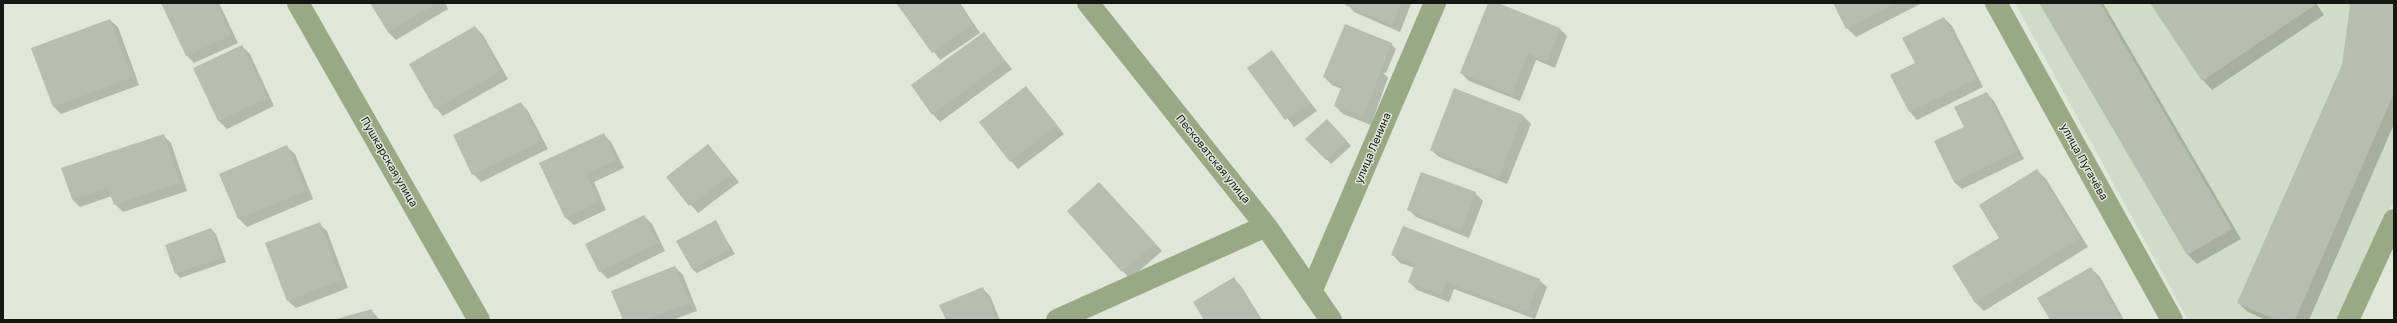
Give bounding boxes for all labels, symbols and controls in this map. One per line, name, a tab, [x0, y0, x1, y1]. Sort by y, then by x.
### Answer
street label: улица Ленина	[1352, 111, 1394, 185]
street label: Песковатская улица	[1173, 112, 1253, 206]
street label: Пушкарская улица	[358, 114, 420, 210]
street label: улица Пугачёва	[2058, 121, 2110, 203]

